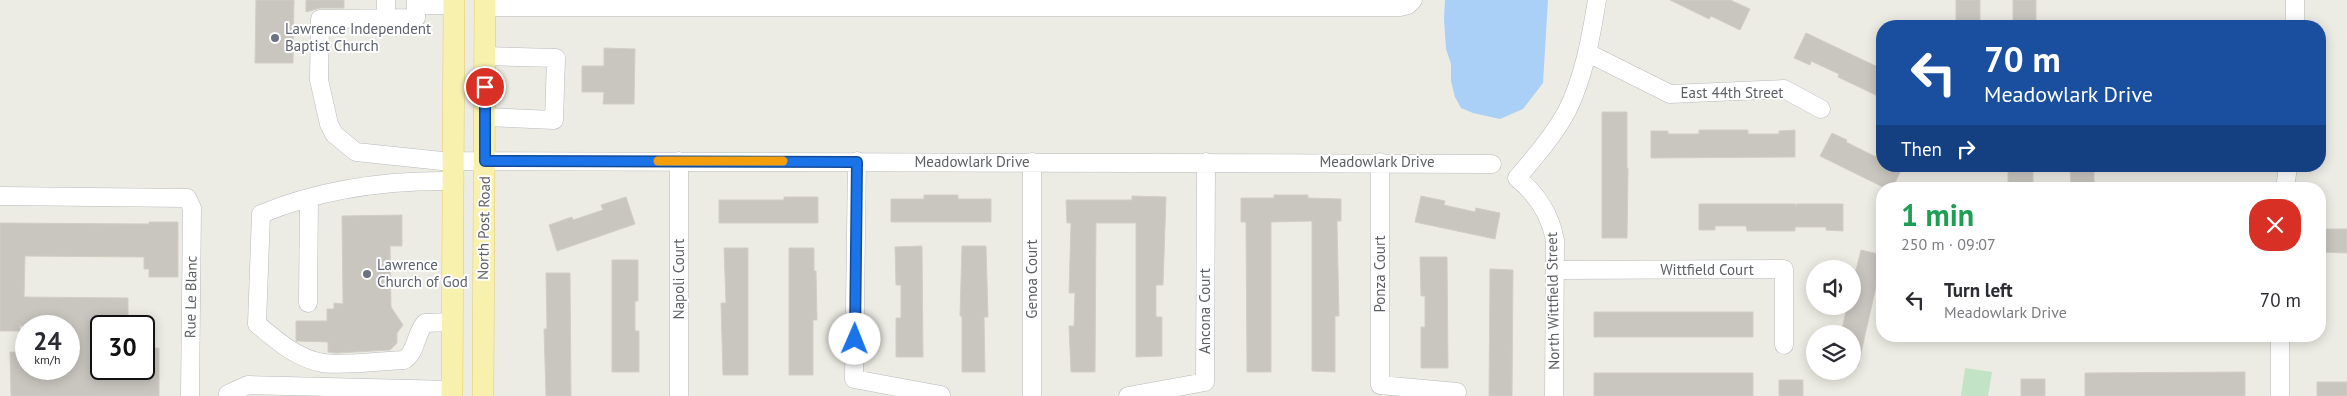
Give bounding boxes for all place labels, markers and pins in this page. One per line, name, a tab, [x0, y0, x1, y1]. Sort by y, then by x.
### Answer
place label: Lawrence Independent Baptist Church	[285, 19, 431, 55]
marker: Lawrence Independent Baptist Church	[269, 32, 281, 44]
pin	[464, 66, 506, 108]
place label: Lawrence Church of God	[377, 255, 468, 291]
marker: Lawrence Church of God	[361, 268, 373, 280]

